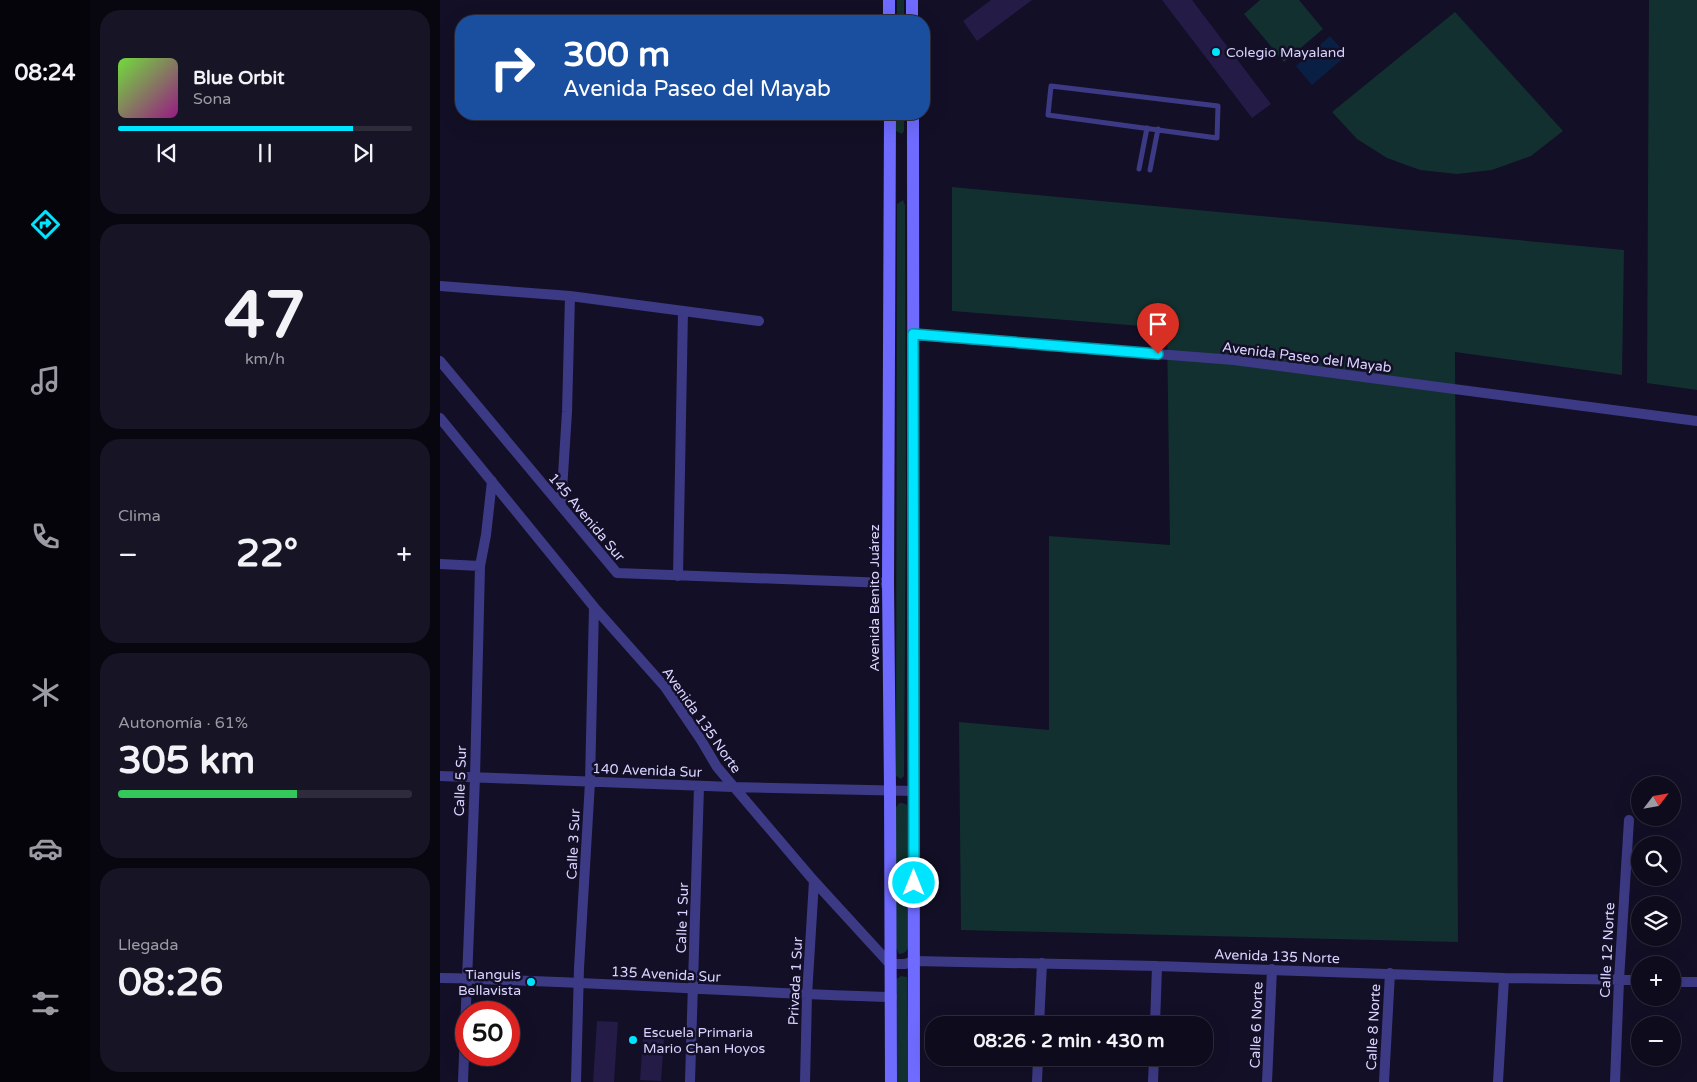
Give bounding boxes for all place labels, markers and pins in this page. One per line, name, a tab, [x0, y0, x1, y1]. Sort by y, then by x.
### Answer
place label: Colegio Mayaland	[1226, 44, 1345, 61]
marker: Colegio Mayaland	[1210, 46, 1222, 58]
pin	[1137, 303, 1179, 354]
place label: Tianguis Bellavista	[458, 966, 521, 999]
marker: Tianguis Bellavista	[525, 976, 537, 988]
place label: Escuela Primaria Mario Chan Hoyos	[643, 1024, 765, 1057]
marker: Escuela Primaria Mario Chan Hoyos	[627, 1034, 639, 1046]

